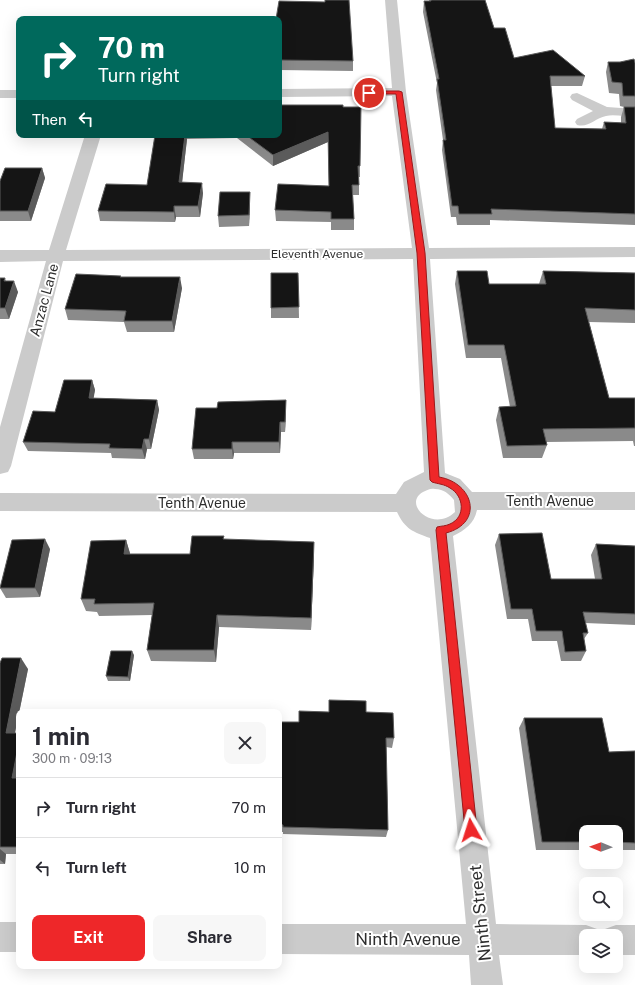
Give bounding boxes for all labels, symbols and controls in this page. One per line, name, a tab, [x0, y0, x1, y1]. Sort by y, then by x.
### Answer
text: 70 m	[98, 31, 165, 64]
icon: right	[32, 32, 84, 84]
text: Turn right	[98, 65, 180, 86]
pin	[352, 76, 386, 110]
icon: arrive	[358, 82, 380, 104]
icon: left	[75, 108, 97, 130]
text: Then	[32, 111, 67, 128]
street label: Eleventh Avenue	[271, 247, 363, 261]
street label: Anzac Lane	[27, 262, 61, 338]
street label: Tenth Avenue	[506, 493, 594, 509]
street label: Tenth Avenue	[158, 495, 246, 511]
text: 1 min	[32, 722, 90, 750]
button: close	[224, 722, 266, 764]
text: 300 m · 09:13	[32, 751, 112, 766]
icon: right	[32, 797, 54, 819]
text: Turn right	[66, 799, 136, 816]
text: 70 m	[231, 799, 266, 816]
position arrow	[450, 809, 492, 851]
north arrow	[579, 825, 623, 869]
map controls	[579, 825, 623, 973]
icon: left	[32, 857, 54, 879]
text: Turn left	[66, 859, 127, 876]
text: 10 m	[234, 859, 266, 876]
street label: Ninth Street	[465, 864, 495, 962]
button: search	[579, 877, 623, 921]
button: Exit	[32, 915, 145, 961]
button: Share	[153, 915, 266, 961]
street label: Ninth Avenue	[355, 929, 461, 949]
button: layers	[579, 929, 623, 973]

